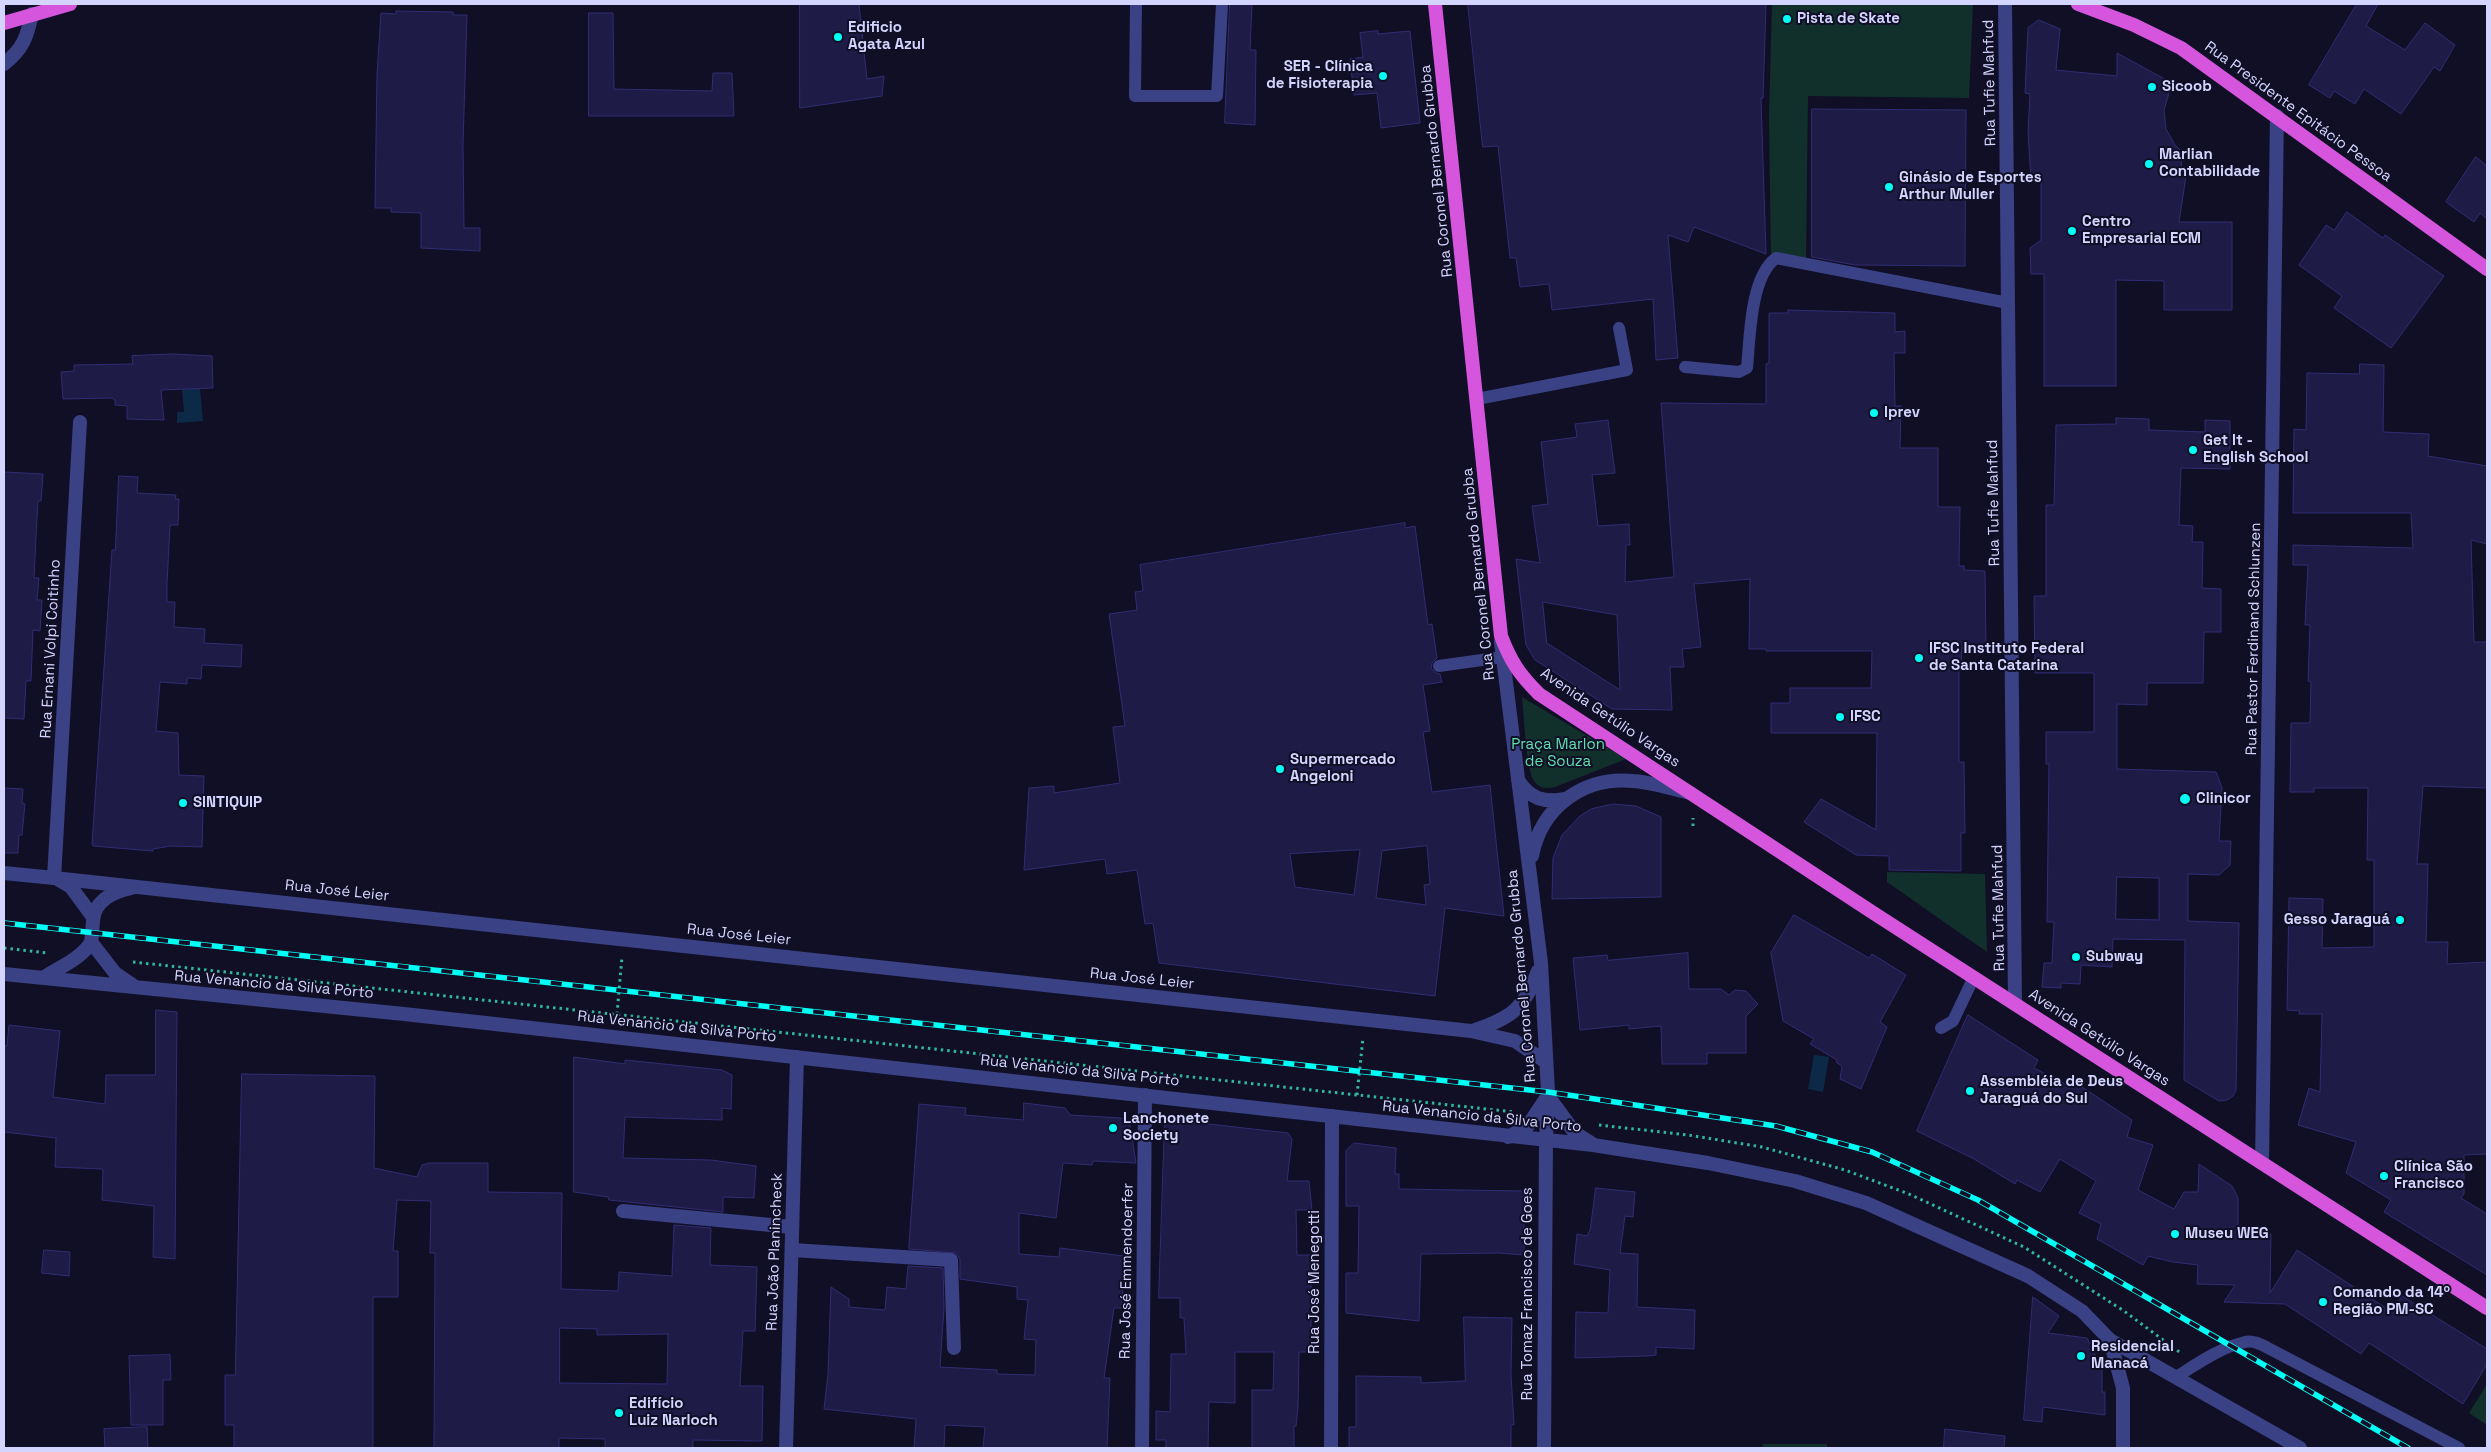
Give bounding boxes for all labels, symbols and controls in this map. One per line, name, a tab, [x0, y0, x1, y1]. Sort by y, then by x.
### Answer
place label: Pista de Skate	[1797, 10, 1900, 28]
marker: Pista de Skate	[1781, 13, 1793, 25]
place label: Edificio Agata Azul	[848, 19, 925, 54]
street label: Rua Tufie Mahfud	[1980, 19, 2000, 147]
marker: Edificio Agata Azul	[832, 31, 844, 43]
street label: Rua Presidente Epitácio Pessoa	[2201, 38, 2395, 186]
place label: SER - Clínica de Fisioterapia	[1266, 58, 1373, 93]
street label: Rua Coronel Bernardo Grubba	[1417, 64, 1457, 278]
marker: SER - Clínica de Fisioterapia	[1377, 70, 1389, 82]
place label: Sicoob	[2162, 78, 2212, 96]
marker: Sicoob	[2146, 81, 2158, 93]
place label: Marlian Contabilidade	[2159, 146, 2260, 181]
marker: Marlian Contabilidade	[2143, 158, 2155, 170]
place label: Ginásio de Esportes Arthur Muller	[1899, 169, 2042, 204]
marker: Ginásio de Esportes Arthur Muller	[1883, 181, 1895, 193]
place label: Centro Empresarial ECM	[2082, 213, 2201, 248]
marker: Centro Empresarial ECM	[2066, 225, 2078, 237]
place label: Iprev	[1884, 404, 1920, 422]
marker: Iprev	[1868, 407, 1880, 419]
place label: Get It - English School	[2203, 432, 2308, 467]
street label: Rua Tufie Mahfud	[1984, 439, 2004, 567]
marker: Get It - English School	[2187, 444, 2199, 456]
street label: Rua Coronel Bernardo Grubba	[1459, 467, 1499, 681]
street label: Rua Pastor Ferdinand Schlunzen	[2243, 522, 2265, 756]
street label: Rua Ernani Volpi Coitinho	[37, 559, 65, 739]
place label: IFSC Instituto Federal de Santa Catarina	[1929, 640, 2084, 675]
marker: IFSC Instituto Federal de Santa Catarina	[1913, 652, 1925, 664]
street label: Avenida Getúlio Vargas	[1537, 664, 1683, 772]
place label: IFSC	[1850, 708, 1881, 726]
marker: IFSC	[1834, 711, 1846, 723]
park label: Praça Marlon de Souza	[1511, 736, 1605, 771]
place label: Supermercado Angeloni	[1290, 751, 1396, 786]
marker: Supermercado Angeloni	[1274, 763, 1286, 775]
place label: Clinicor	[2196, 790, 2251, 808]
marker: Clinicor	[2178, 792, 2192, 806]
place label: SINTIQUIP	[193, 794, 262, 812]
marker: SINTIQUIP	[177, 797, 189, 809]
street label: Rua Tufie Mahfud	[1989, 844, 2009, 972]
street label: Rua Coronel Bernardo Grubba	[1504, 869, 1540, 1083]
street label: Rua José Leier	[284, 877, 390, 905]
place label: Gesso Jaraguá	[2284, 911, 2390, 929]
marker: Gesso Jaraguá	[2394, 914, 2406, 926]
street label: Rua José Leier	[686, 921, 792, 949]
place label: Subway	[2086, 948, 2143, 966]
marker: Subway	[2070, 951, 2082, 963]
street label: Rua José Leier	[1089, 965, 1195, 993]
street label: Rua Venancio da Silva Porto	[174, 967, 374, 1003]
street label: Avenida Getúlio Vargas	[2025, 986, 2173, 1090]
street label: Rua Venancio da Silva Porto	[577, 1008, 777, 1046]
street label: Rua Venancio da Silva Porto	[980, 1052, 1180, 1090]
place label: Assembléia de Deus Jaraguá do Sul	[1980, 1073, 2123, 1108]
marker: Assembléia de Deus Jaraguá do Sul	[1964, 1085, 1976, 1097]
street label: Rua Venancio da Silva Porto	[1382, 1098, 1582, 1136]
place label: Lanchonete Society	[1123, 1110, 1209, 1145]
marker: Lanchonete Society	[1107, 1122, 1119, 1134]
place label: Clínica São Francisco	[2394, 1158, 2473, 1193]
marker: Clínica São Francisco	[2378, 1170, 2390, 1182]
street label: Rua João Planincheck	[763, 1173, 787, 1331]
street label: Rua José Emmendoerfer	[1116, 1183, 1138, 1359]
street label: Rua Tomaz Francisco de Goes	[1519, 1187, 1537, 1401]
street label: Rua José Menegotti	[1306, 1210, 1324, 1354]
place label: Museu WEG	[2185, 1225, 2269, 1243]
marker: Museu WEG	[2169, 1228, 2181, 1240]
place label: Comando da 14º Região PM-SC	[2333, 1284, 2450, 1319]
marker: Comando da 14º Região PM-SC	[2317, 1296, 2329, 1308]
place label: Residencial Manacá	[2091, 1338, 2174, 1373]
marker: Residencial Manacá	[2075, 1350, 2087, 1362]
place label: Edifício Luiz Narloch	[629, 1395, 718, 1430]
marker: Edifício Luiz Narloch	[613, 1407, 625, 1419]

